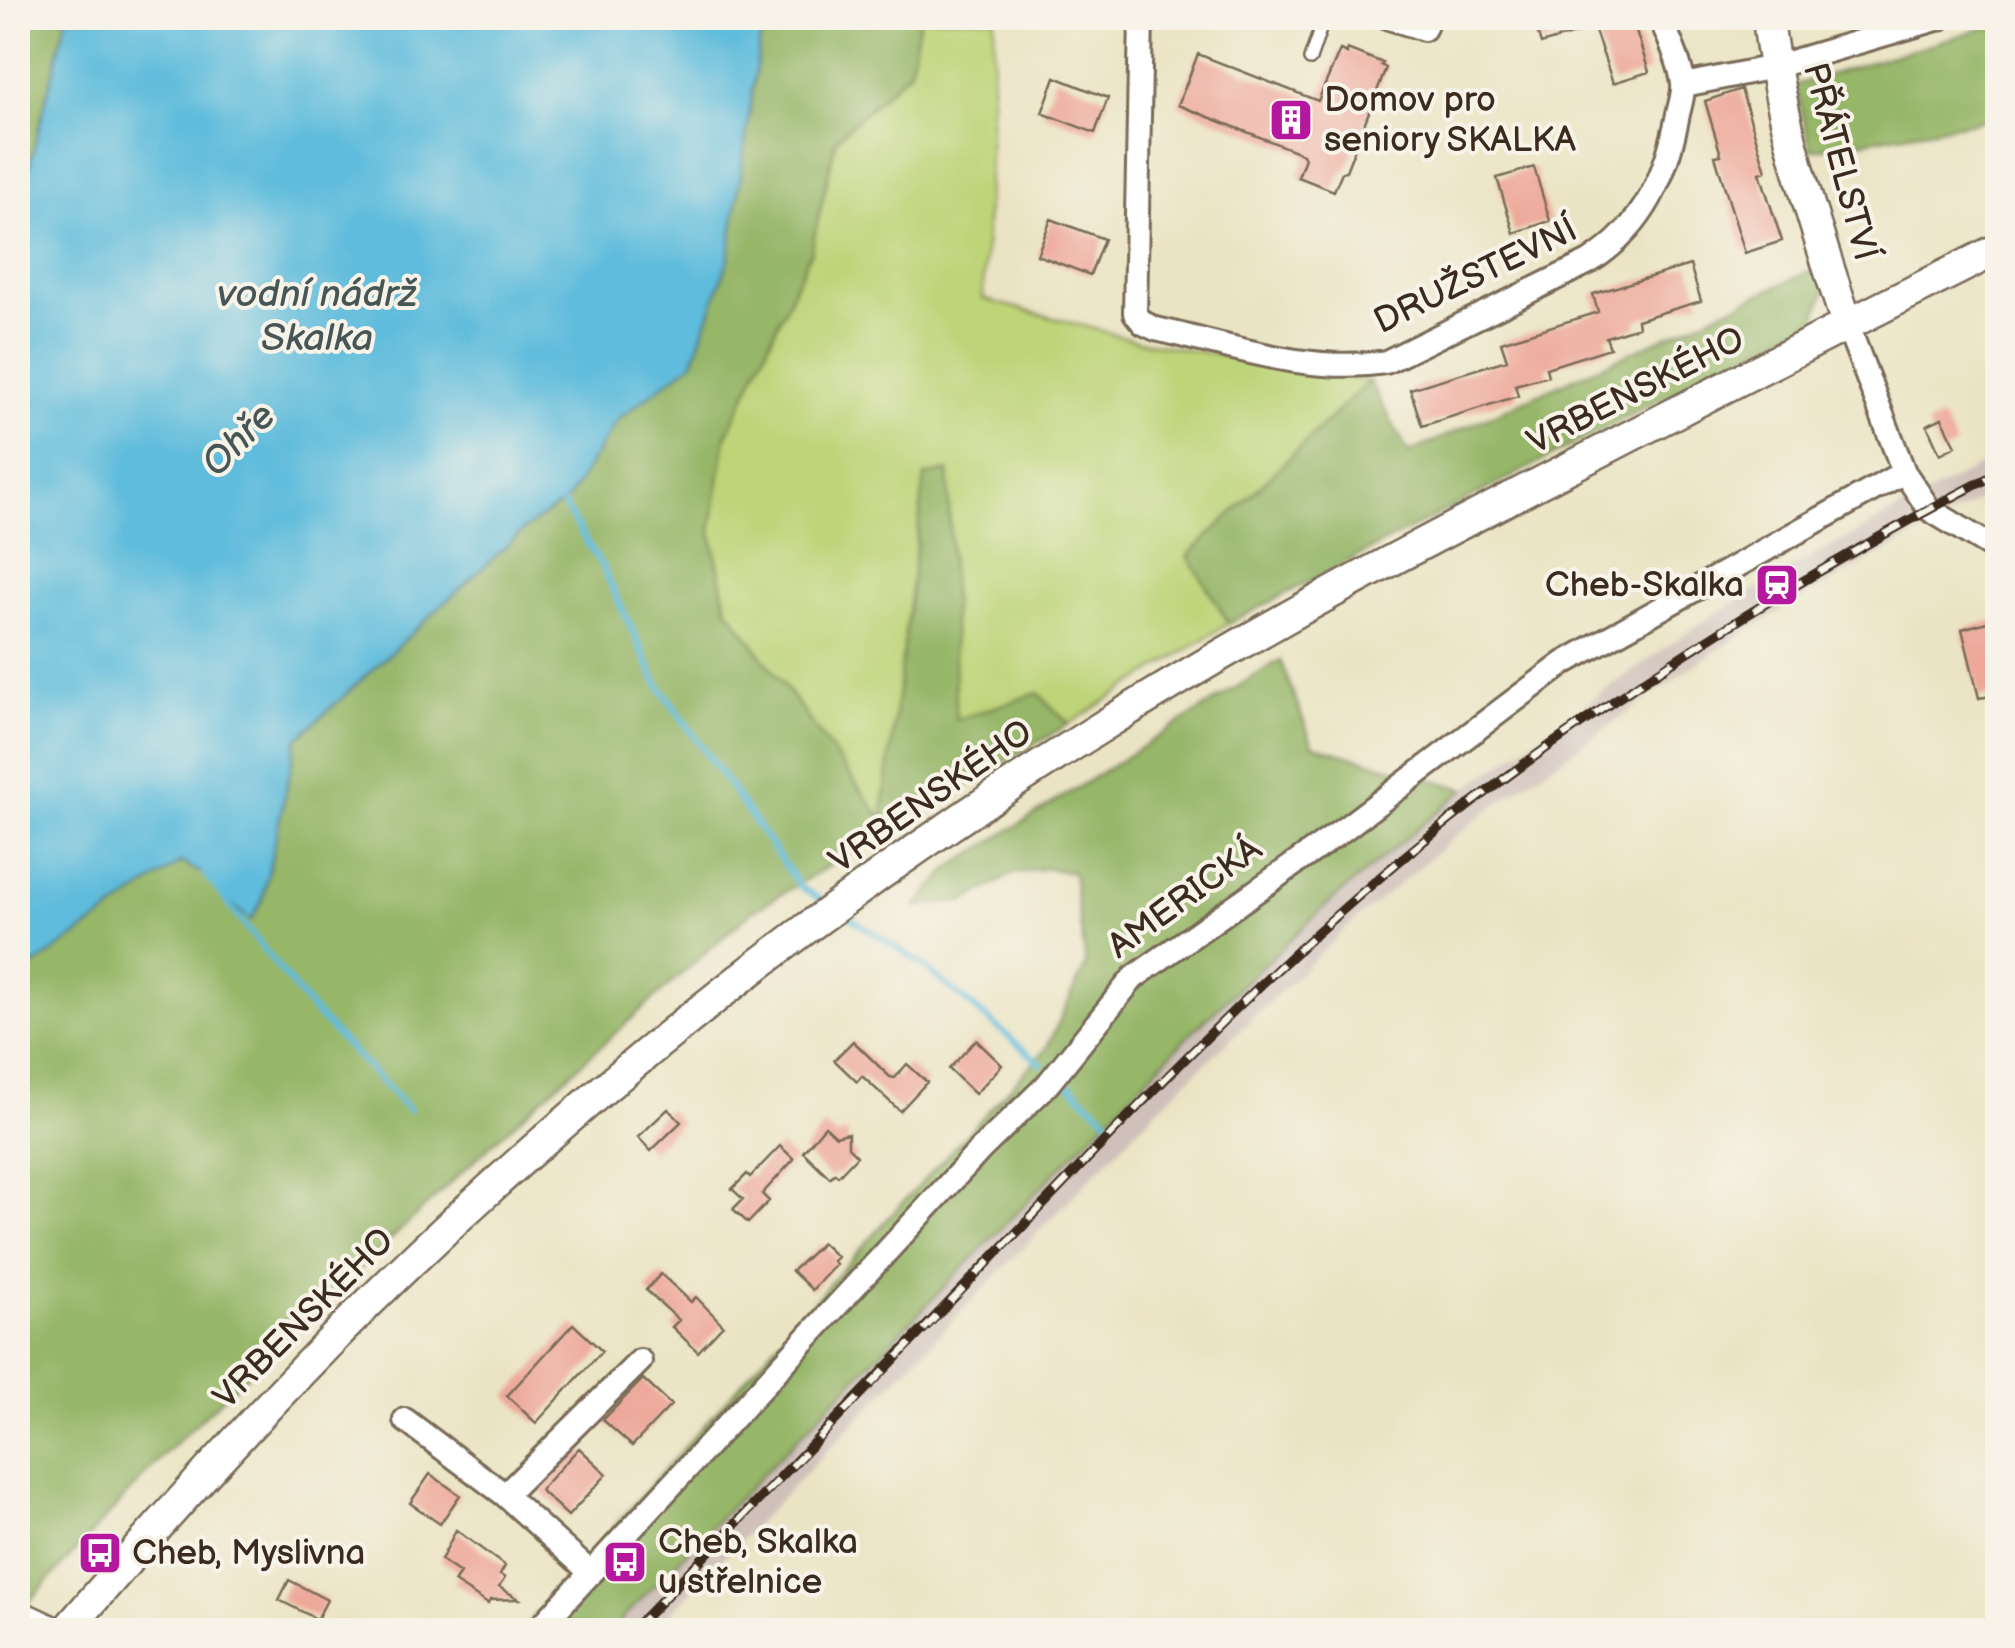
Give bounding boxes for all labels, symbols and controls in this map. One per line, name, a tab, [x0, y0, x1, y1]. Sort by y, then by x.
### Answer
street label: PŘÁTELSTVÍ	[1793, 58, 1889, 266]
place label: Domov pro seniory SKALKA	[1324, 79, 1576, 162]
building icon: Domov pro seniory SKALKA	[1268, 97, 1314, 143]
street label: DRUŽSTEVNÍ	[1366, 206, 1585, 344]
water label: vodní nádrž Skalka	[217, 272, 418, 361]
street label: VRBENSKÉHO	[1520, 317, 1752, 464]
water label: Ohře	[193, 394, 285, 486]
station icon: Cheb-Skalka	[1754, 562, 1800, 608]
place label: Cheb-Skalka	[1545, 564, 1744, 607]
street label: VRBENSKÉHO	[821, 710, 1041, 883]
street label: AMERICKÁ	[1099, 827, 1271, 968]
street label: VRBENSKÉHO	[204, 1219, 403, 1418]
place label: Cheb, Skalka u střelnice	[658, 1521, 858, 1604]
bus stop icon: Cheb, Myslivna	[77, 1530, 123, 1576]
place label: Cheb, Myslivna	[132, 1532, 365, 1575]
bus stop icon: Cheb, Skalka u střelnice	[602, 1539, 648, 1585]

